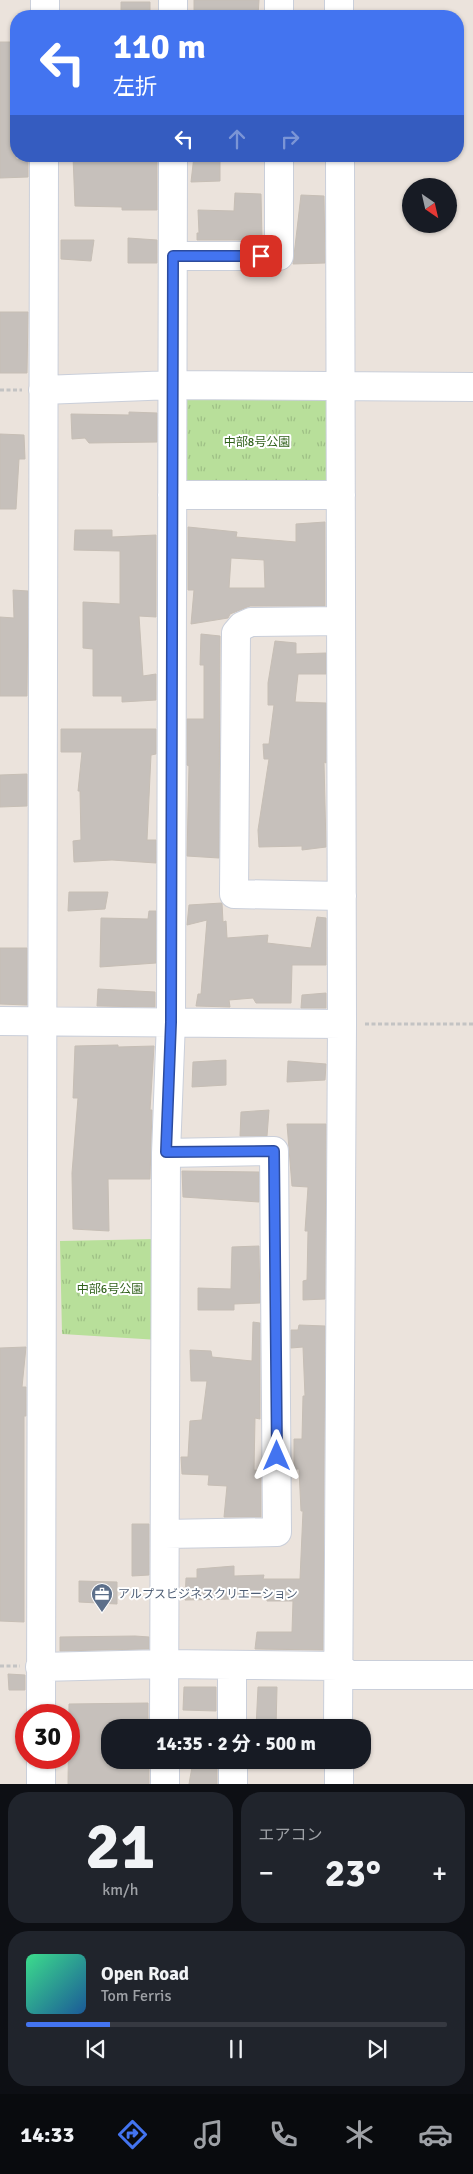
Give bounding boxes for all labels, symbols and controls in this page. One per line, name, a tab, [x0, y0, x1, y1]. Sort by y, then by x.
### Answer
text: 110 m	[113, 25, 206, 68]
icon: left	[30, 30, 95, 95]
text: 左折	[113, 73, 157, 100]
icon: left	[170, 125, 198, 153]
icon: ahead	[223, 125, 251, 153]
icon: right	[276, 125, 304, 153]
north arrow	[402, 178, 458, 232]
map controls	[402, 178, 457, 233]
pin	[240, 235, 282, 277]
icon: arrive	[247, 242, 275, 270]
park label: 中部8号公園	[224, 435, 290, 450]
park label: 中部6号公園	[77, 1282, 143, 1297]
position arrow	[250, 1429, 302, 1481]
office icon: アルプスビジネスクリエーション	[90, 1582, 114, 1613]
place label: アルプスビジネスクリエーション	[118, 1587, 298, 1602]
speed limit sign: 30	[15, 1704, 80, 1769]
text: 14:35 · 2 分 · 500 m	[156, 1732, 316, 1756]
text: 21	[85, 1807, 155, 1887]
text: エアコン	[259, 1825, 323, 1845]
text: 23°	[325, 1850, 381, 1897]
text: −	[259, 1856, 274, 1890]
text: +	[432, 1856, 447, 1890]
text: km/h	[102, 1880, 138, 1900]
text: Open Road	[101, 1962, 189, 1986]
text: Tom Ferris	[101, 1986, 171, 2006]
icon: previous	[82, 2035, 110, 2063]
icon: pause	[222, 2035, 250, 2063]
icon: next	[363, 2035, 391, 2063]
icon: directions	[115, 2117, 150, 2152]
icon: music	[191, 2117, 226, 2152]
icon: phone	[266, 2117, 301, 2152]
icon: climate	[342, 2117, 377, 2152]
icon: car	[418, 2117, 453, 2152]
text: 14:33	[20, 2121, 74, 2148]

